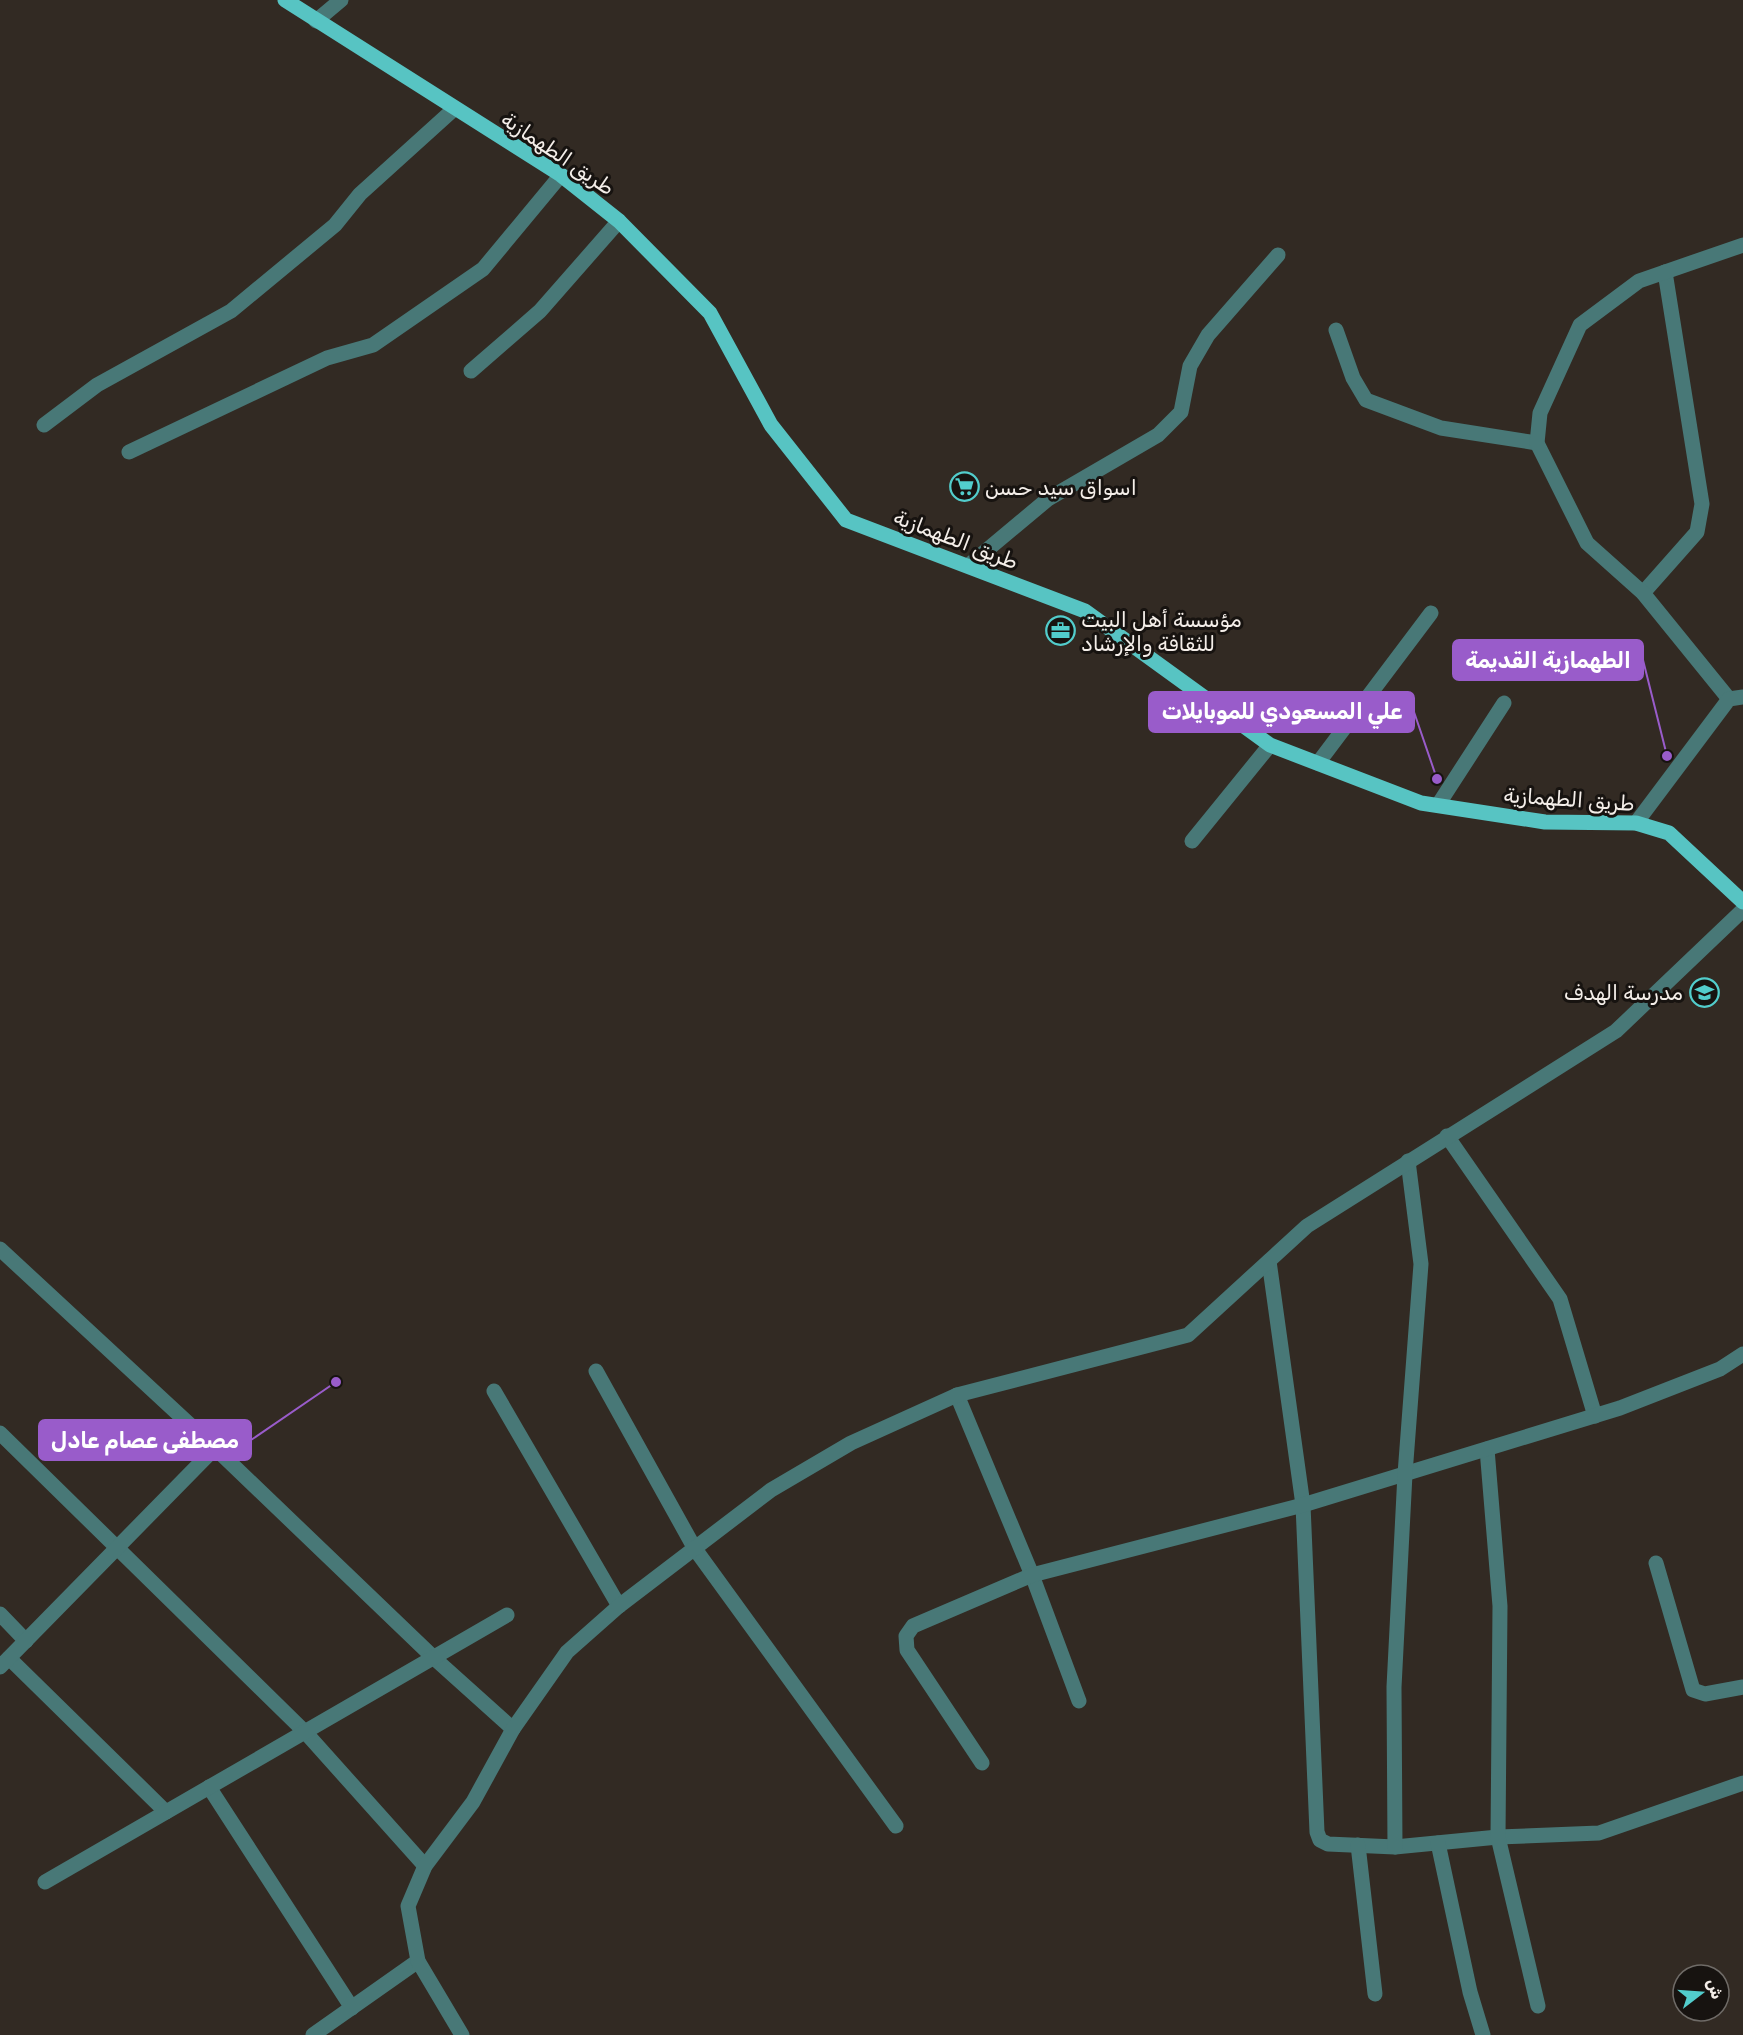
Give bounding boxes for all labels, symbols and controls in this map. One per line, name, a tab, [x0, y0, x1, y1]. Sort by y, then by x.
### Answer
street label: طريق الطهمازية	[497, 106, 619, 200]
supermarket icon: اسواق سيد حسن	[948, 471, 980, 503]
place label: اسواق سيد حسن	[985, 475, 1137, 500]
street label: طريق الطهمازية	[890, 504, 1022, 574]
place label: مؤسسة أهل البيت للثقافة والإرشاد	[1081, 607, 1242, 657]
office icon: مؤسسة أهل البيت للثقافة والإرشاد	[1044, 615, 1076, 647]
callout: الطهمازية القديمة	[1453, 640, 1643, 680]
text: الطهمازية القديمة	[1465, 647, 1631, 674]
callout: علي المسعودي للموبايلات	[1149, 692, 1414, 732]
text: علي المسعودي للموبايلات	[1162, 698, 1402, 729]
street label: طريق الطهمازية	[1503, 782, 1635, 816]
school or university icon: مدرسة الهدف	[1688, 976, 1720, 1008]
place label: مدرسة الهدف	[1564, 980, 1683, 1005]
callout: مصطفى عصام عادل	[39, 1420, 251, 1460]
text: مصطفى عصام عادل	[51, 1427, 239, 1456]
north arrow	[1671, 1963, 1731, 2023]
text: ش	[1703, 1976, 1727, 2001]

